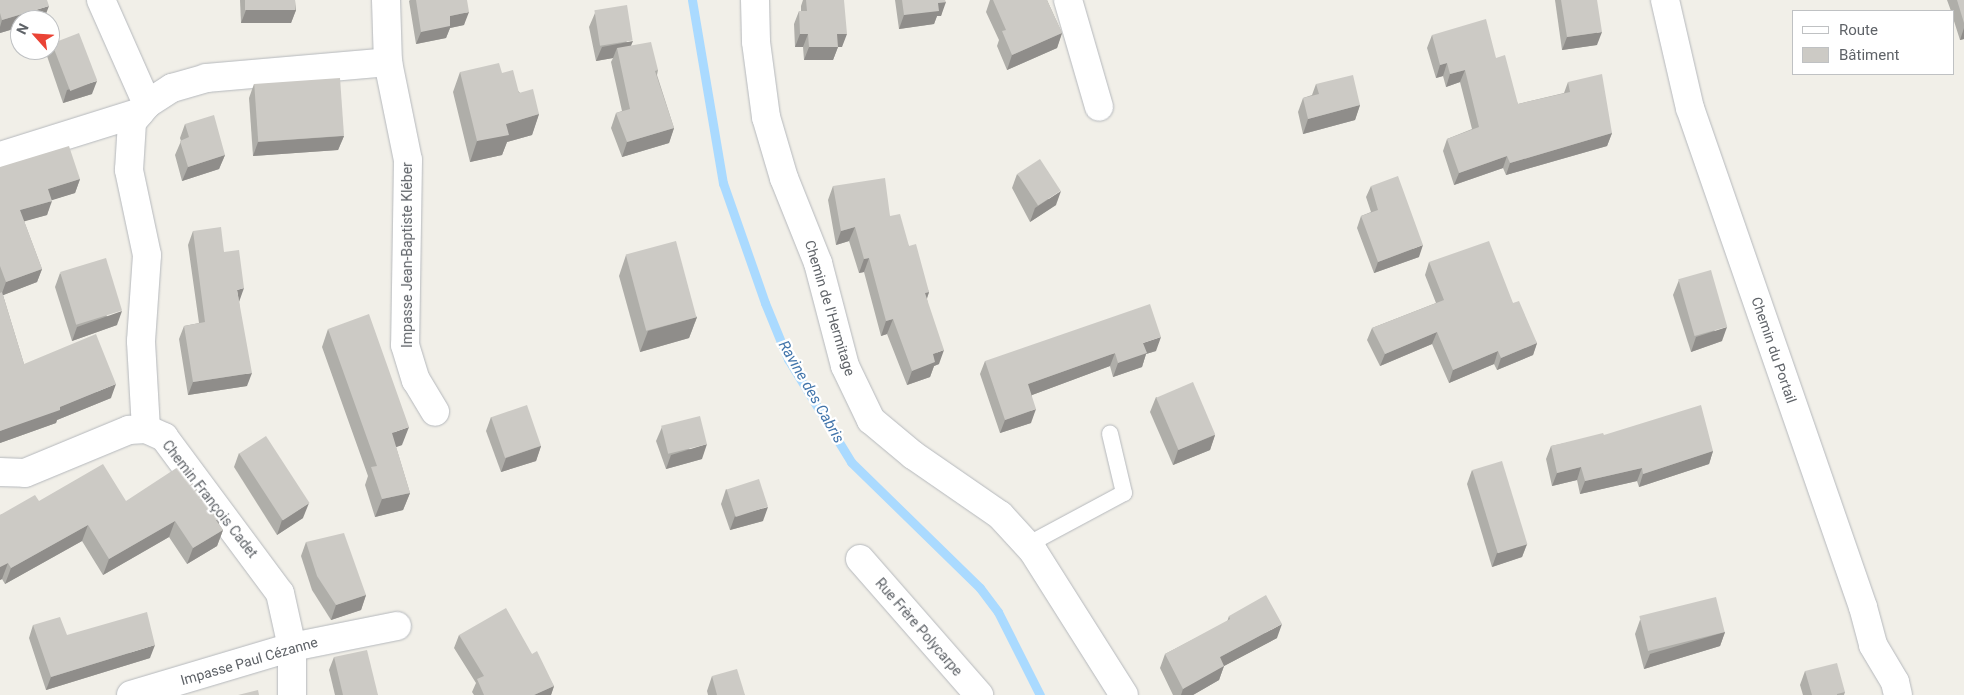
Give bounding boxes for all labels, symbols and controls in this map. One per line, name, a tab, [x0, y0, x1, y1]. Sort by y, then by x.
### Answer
north arrow	[10, 10, 60, 60]
legend	[1792, 10, 1954, 75]
text: N	[13, 21, 32, 37]
text: Route	[1839, 21, 1878, 39]
text: Bâtiment	[1839, 46, 1899, 64]
street label: Impasse Jean-Baptiste Kléber	[399, 162, 415, 348]
street label: Chemin de l'Hermitage	[801, 238, 859, 378]
street label: Chemin du Portail	[1748, 295, 1800, 405]
water label: Ravine des Cabris	[774, 338, 848, 446]
street label: Chemin François Cadet	[159, 437, 261, 561]
street label: Rue Frère Polycarpe	[872, 575, 966, 679]
street label: Impasse Paul Cézanne	[179, 633, 319, 689]

